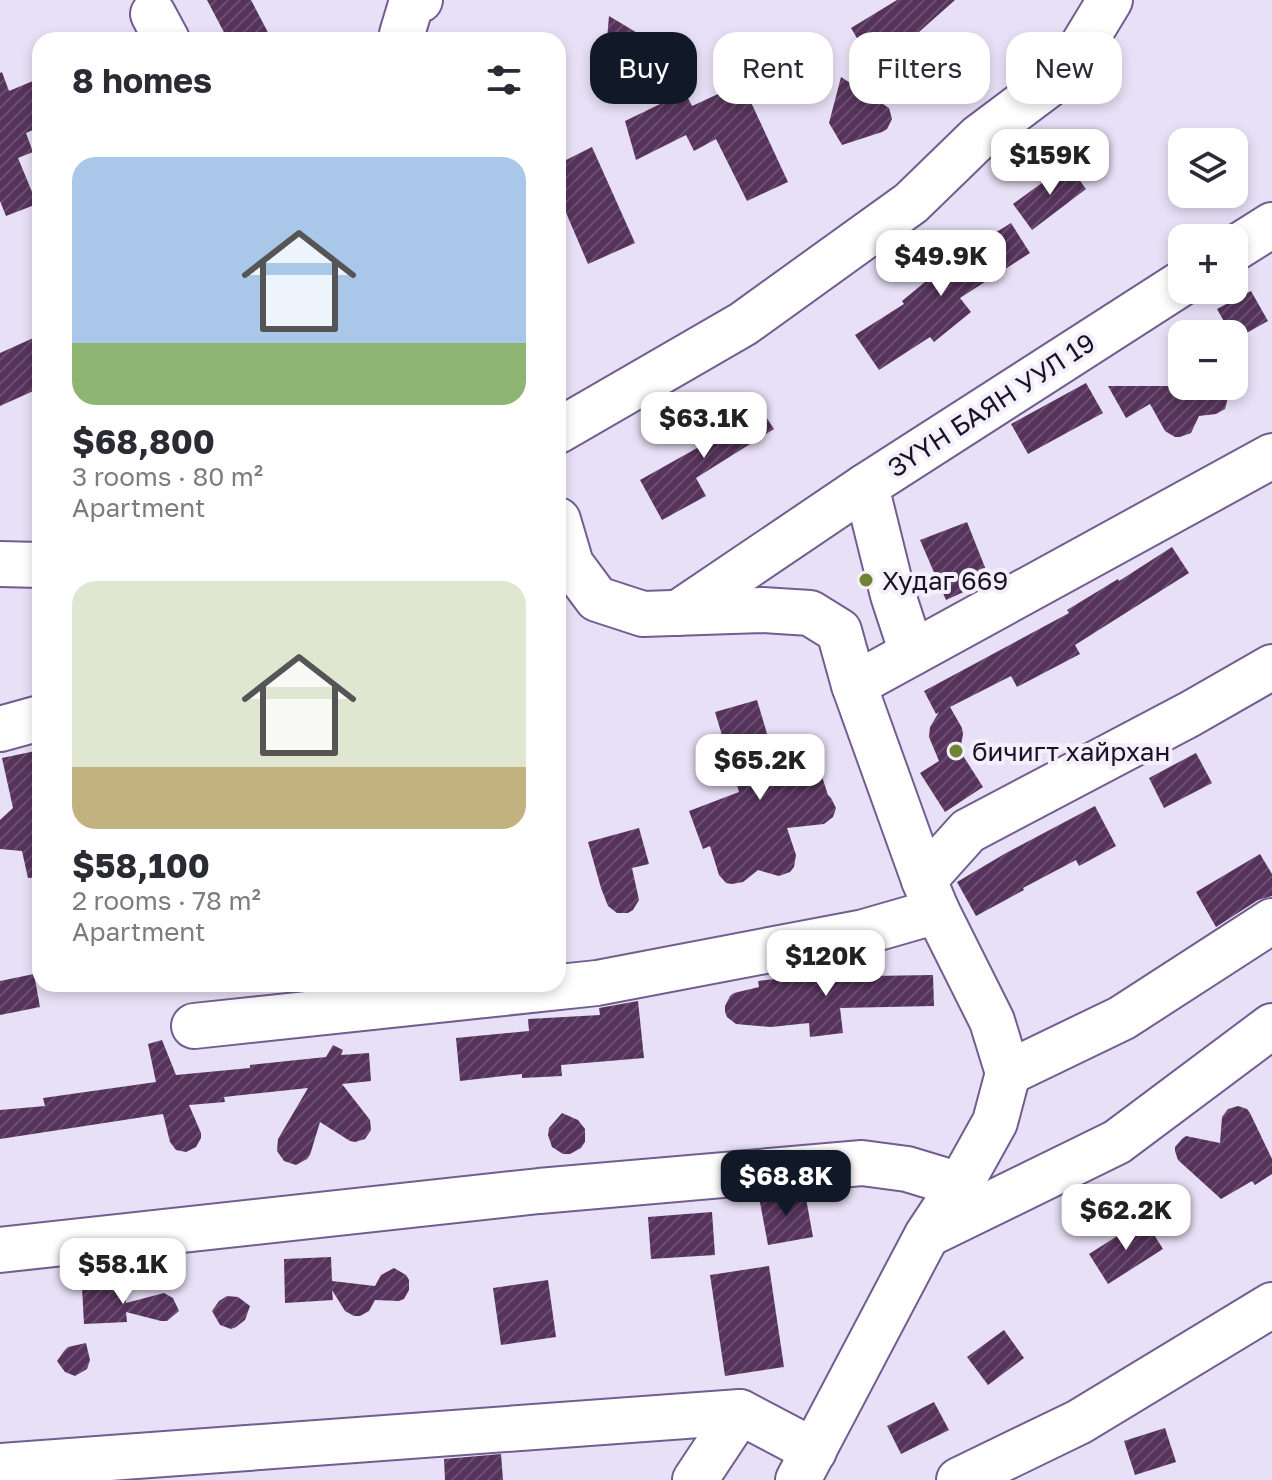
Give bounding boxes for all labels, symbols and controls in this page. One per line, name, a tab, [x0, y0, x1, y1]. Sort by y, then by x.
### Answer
chip: Buy	[590, 32, 697, 104]
chip: Rent	[713, 32, 833, 104]
chip: Filters	[849, 32, 990, 104]
chip: New	[1006, 32, 1122, 104]
icon: filters	[482, 58, 526, 102]
text: 8 homes	[72, 60, 212, 100]
map controls	[1168, 128, 1248, 400]
button: layers	[1168, 128, 1248, 208]
pin: $159K	[994, 129, 1106, 197]
text: $159K	[1009, 139, 1091, 170]
icon: home	[227, 209, 371, 353]
button: +	[1168, 224, 1248, 304]
pin: $49.9K	[876, 230, 1006, 298]
text: $49.9K	[894, 240, 988, 271]
button: −	[1168, 320, 1248, 400]
street label: ЗҮҮН БАЯН УУЛ 19	[882, 326, 1100, 484]
pin: $63.1K	[639, 392, 769, 460]
text: $63.1K	[659, 402, 749, 433]
text: $68,800	[72, 421, 215, 461]
text: 3 rooms · 80 m²	[72, 461, 263, 492]
text: Apartment	[72, 492, 205, 523]
place label: Худаг 669	[882, 565, 1008, 596]
marker: Худаг 669	[857, 571, 875, 589]
icon: home	[227, 633, 371, 777]
pin: $65.2K	[695, 734, 825, 802]
place label: бичигт хайрхан	[972, 736, 1170, 767]
marker: бичигт хайрхан	[947, 742, 965, 760]
text: $65.2K	[714, 744, 806, 775]
text: $58,100	[72, 845, 210, 885]
text: 2 rooms · 78 m²	[72, 885, 261, 916]
text: Apartment	[72, 916, 205, 947]
pin: $120K	[770, 930, 882, 998]
text: $120K	[785, 940, 867, 971]
pin: $68.8K	[721, 1150, 851, 1218]
text: $68.8K	[739, 1160, 833, 1191]
pin: $62.2K	[1061, 1184, 1191, 1252]
text: $62.2K	[1080, 1194, 1172, 1225]
pin: $58.1K	[58, 1238, 188, 1306]
text: $58.1K	[78, 1248, 168, 1279]

